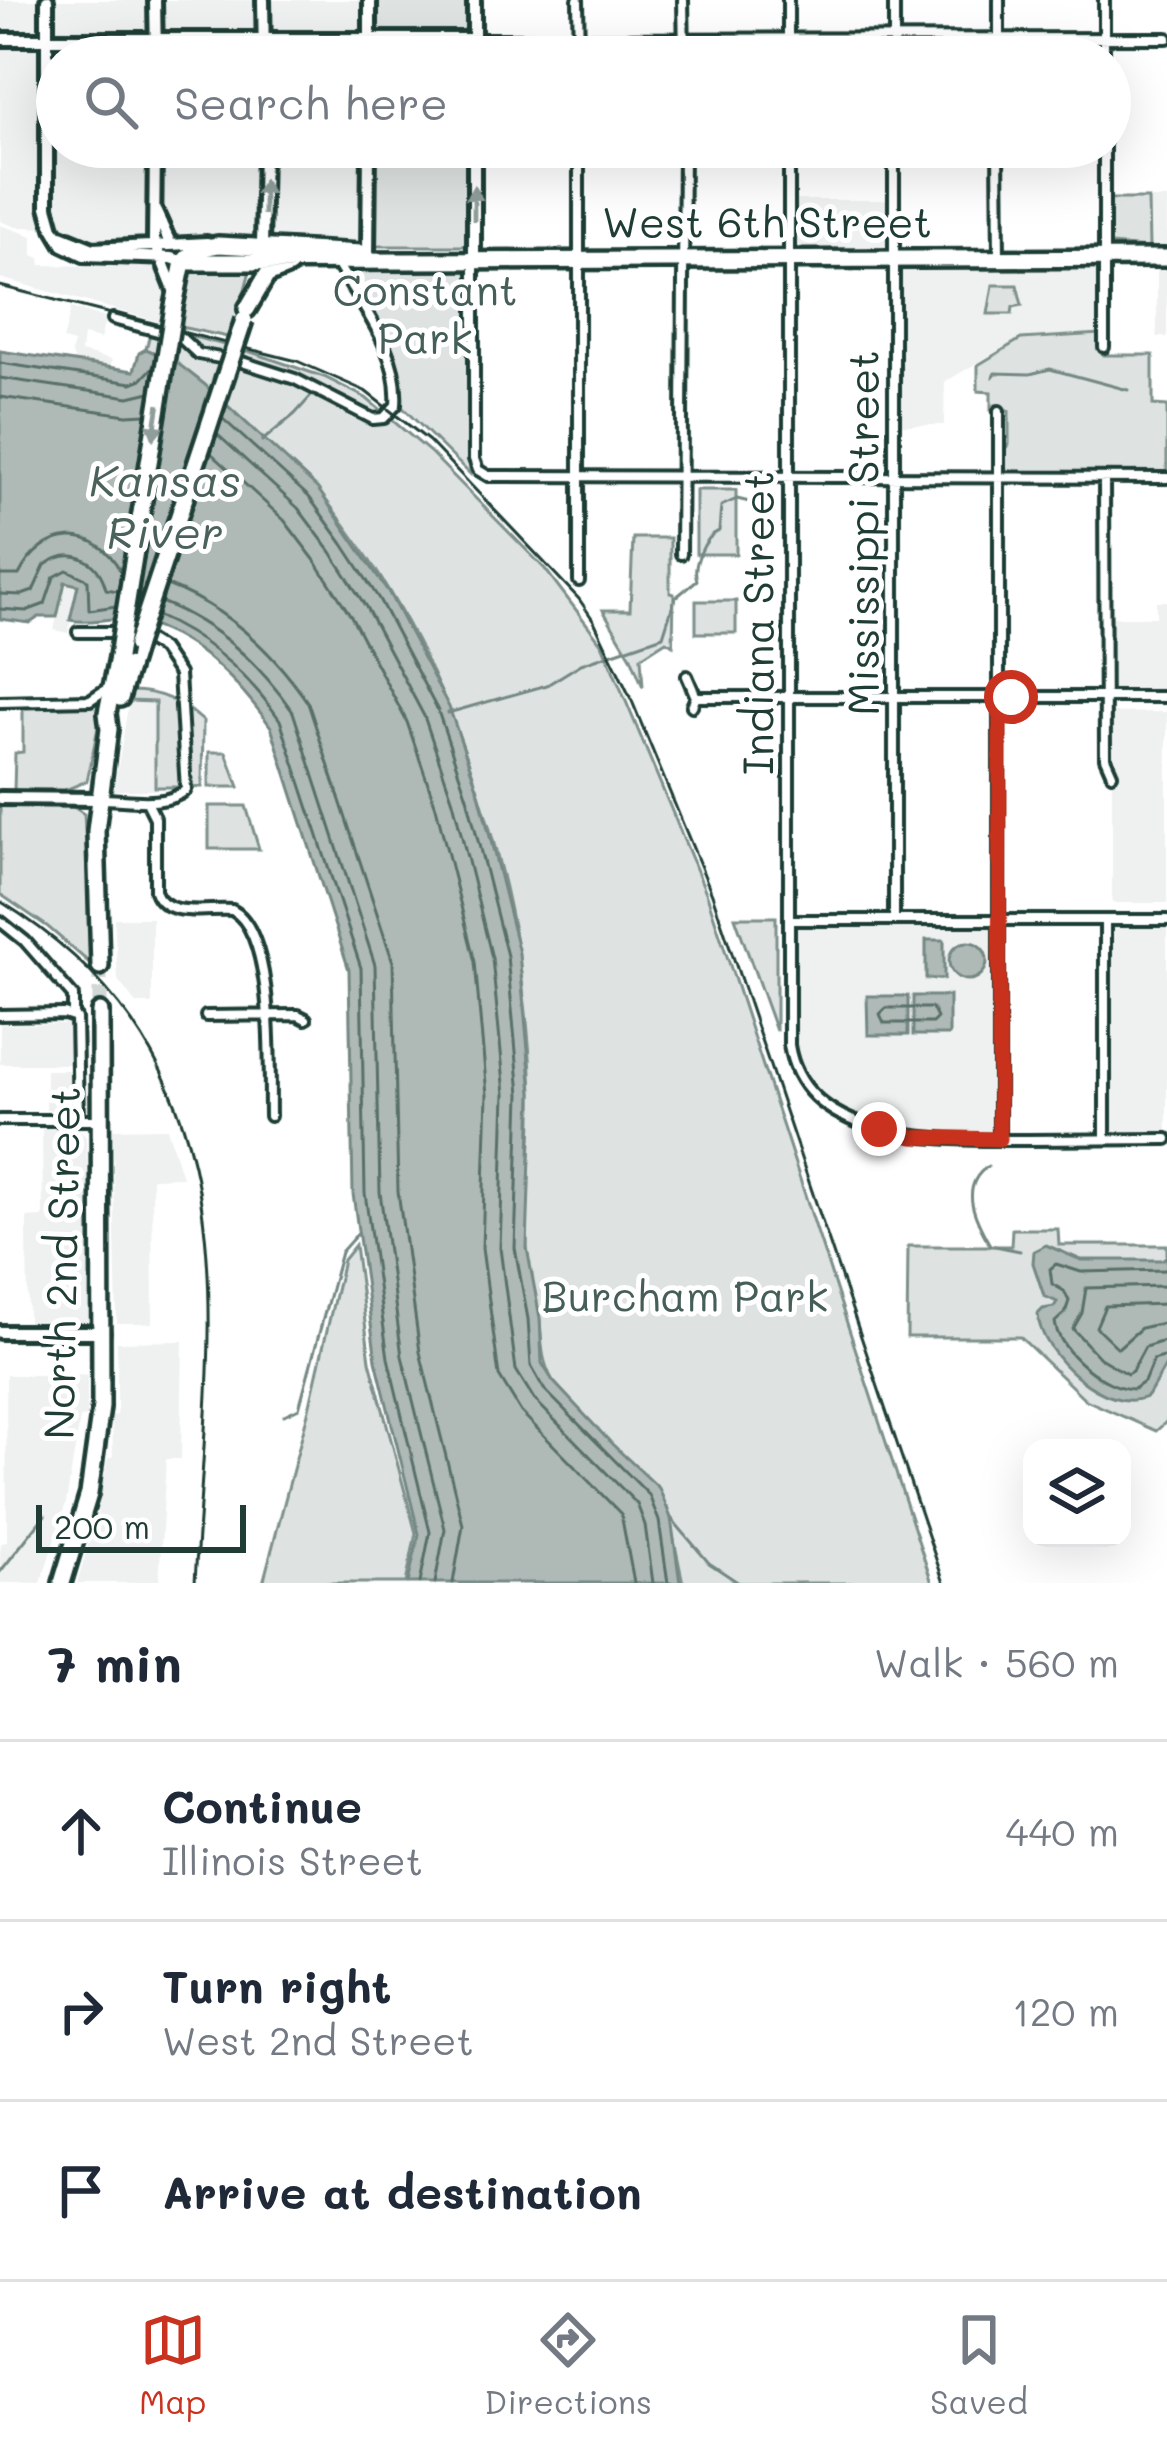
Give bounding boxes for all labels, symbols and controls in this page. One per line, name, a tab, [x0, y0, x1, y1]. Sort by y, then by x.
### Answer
search box	[36, 36, 1131, 168]
icon: search	[78, 69, 144, 135]
text: Search here	[174, 73, 448, 131]
one-way arrow	[254, 177, 274, 215]
one-way arrow	[464, 183, 484, 221]
street label: West 6th Street	[602, 194, 932, 249]
park label: Constant Park	[333, 262, 517, 365]
street label: Mississippi Street	[835, 350, 890, 716]
one-way arrow	[146, 404, 165, 441]
water label: Kansas River	[89, 450, 241, 560]
street label: Indiana Street	[730, 471, 785, 775]
route start	[984, 670, 1038, 724]
street label: North 2nd Street	[30, 1086, 91, 1440]
route end	[852, 1102, 906, 1156]
park label: Burcham Park	[542, 1268, 828, 1323]
map controls	[1023, 1439, 1131, 1547]
button: layers	[1023, 1439, 1131, 1547]
scale bar	[36, 1499, 246, 1552]
text: 200 m	[54, 1504, 150, 1547]
text: 7 min	[48, 1628, 182, 1695]
text: Walk · 560 m	[874, 1636, 1119, 1687]
text: Continue	[162, 1776, 362, 1834]
icon: ahead	[48, 1798, 114, 1864]
text: 440 m	[1006, 1805, 1119, 1856]
text: Illinois Street	[162, 1834, 423, 1885]
text: Turn right	[162, 1956, 391, 2014]
icon: right	[48, 1978, 114, 2044]
text: 120 m	[1012, 1985, 1119, 2036]
text: West 2nd Street	[162, 2014, 474, 2065]
icon: arrive	[48, 2158, 114, 2224]
text: Arrive at destination	[162, 2162, 642, 2220]
tab: Map	[139, 2307, 206, 2422]
tab: Directions	[484, 2307, 652, 2422]
tab: Saved	[930, 2307, 1028, 2422]

